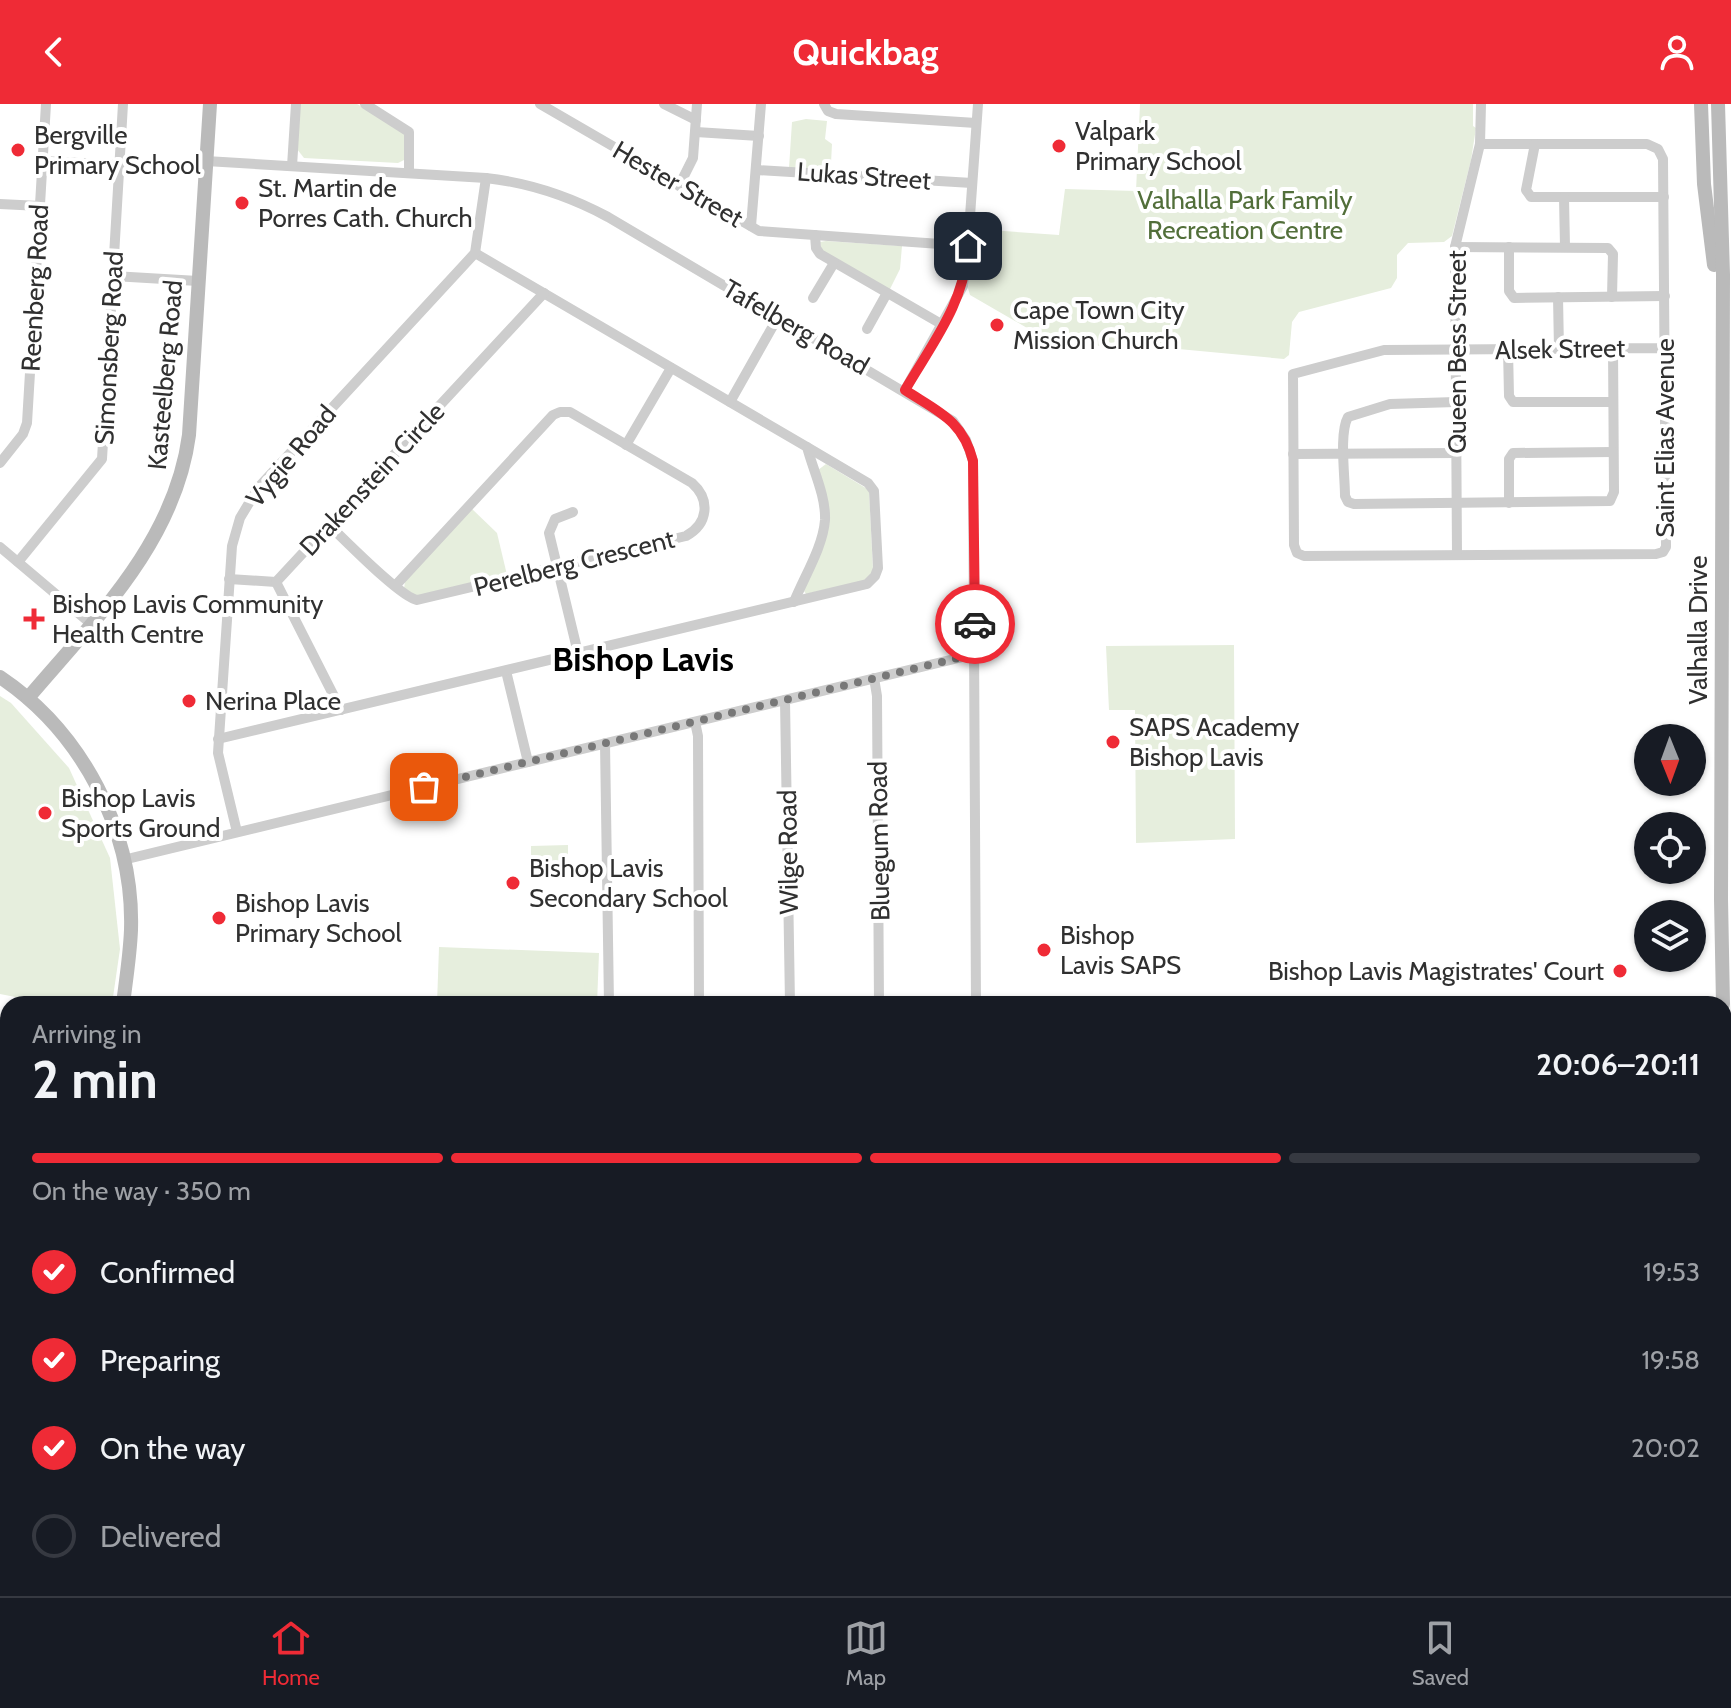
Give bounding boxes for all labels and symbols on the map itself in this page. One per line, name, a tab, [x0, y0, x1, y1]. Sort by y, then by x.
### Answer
place label: Valpark Primary School	[1075, 115, 1242, 177]
place label: Bergville Primary School	[34, 119, 201, 181]
street label: Hester Street	[607, 134, 749, 234]
marker: Valpark Primary School	[1050, 137, 1068, 155]
marker: Bergville Primary School	[9, 141, 27, 159]
street label: Lukas Street	[796, 155, 932, 197]
place label: St. Martin de Porres Cath. Church	[258, 172, 473, 234]
park label: Valhalla Park Family Recreation Centre	[1137, 184, 1353, 246]
marker: St. Martin de Porres Cath. Church	[233, 194, 251, 212]
street label: Reenberg Road	[15, 204, 55, 372]
pin	[934, 212, 1002, 280]
street label: Simonsberg Road	[88, 250, 130, 446]
street label: Queen Bess Street	[1441, 250, 1473, 454]
street label: Tafelberg Road	[717, 272, 875, 382]
street label: Kasteelberg Road	[141, 279, 189, 471]
place label: Cape Town City Mission Church	[1013, 294, 1185, 356]
marker: Cape Town City Mission Church	[988, 316, 1006, 334]
street label: Alsek Street	[1495, 332, 1626, 366]
street label: Saint Elias Avenue	[1649, 338, 1681, 538]
street label: Drakenstein Circle	[293, 396, 451, 562]
street label: Vygie Road	[239, 399, 343, 513]
street label: Perelberg Crescent	[470, 523, 678, 603]
street label: Valhalla Drive	[1682, 556, 1714, 704]
courier	[935, 584, 1015, 664]
place label: Bishop Lavis Community Health Centre	[52, 588, 323, 650]
marker: Bishop Lavis Community Health Centre	[23, 608, 45, 630]
district label: Bishop Lavis	[552, 638, 734, 680]
place label: Nerina Place	[205, 685, 341, 717]
marker: Nerina Place	[180, 692, 198, 710]
place label: SAPS Academy Bishop Lavis	[1129, 711, 1299, 773]
north arrow	[1634, 724, 1706, 796]
marker: SAPS Academy Bishop Lavis	[1104, 733, 1122, 751]
pin	[390, 753, 458, 821]
street label: Bluegum Road	[862, 761, 896, 921]
place label: Bishop Lavis Sports Ground	[61, 782, 220, 844]
street label: Wilge Road	[771, 789, 805, 915]
marker: Bishop Lavis Sports Ground	[36, 804, 54, 822]
place label: Bishop Lavis Secondary School	[529, 852, 728, 914]
marker: Bishop Lavis Secondary School	[504, 874, 522, 892]
place label: Bishop Lavis Primary School	[235, 887, 402, 949]
marker: Bishop Lavis Primary School	[210, 909, 228, 927]
place label: Bishop Lavis SAPS	[1060, 919, 1181, 981]
marker: Bishop Lavis SAPS	[1035, 941, 1053, 959]
place label: Bishop Lavis Magistrates' Court	[1268, 955, 1604, 987]
marker: Bishop Lavis Magistrates' Court	[1611, 962, 1629, 980]

